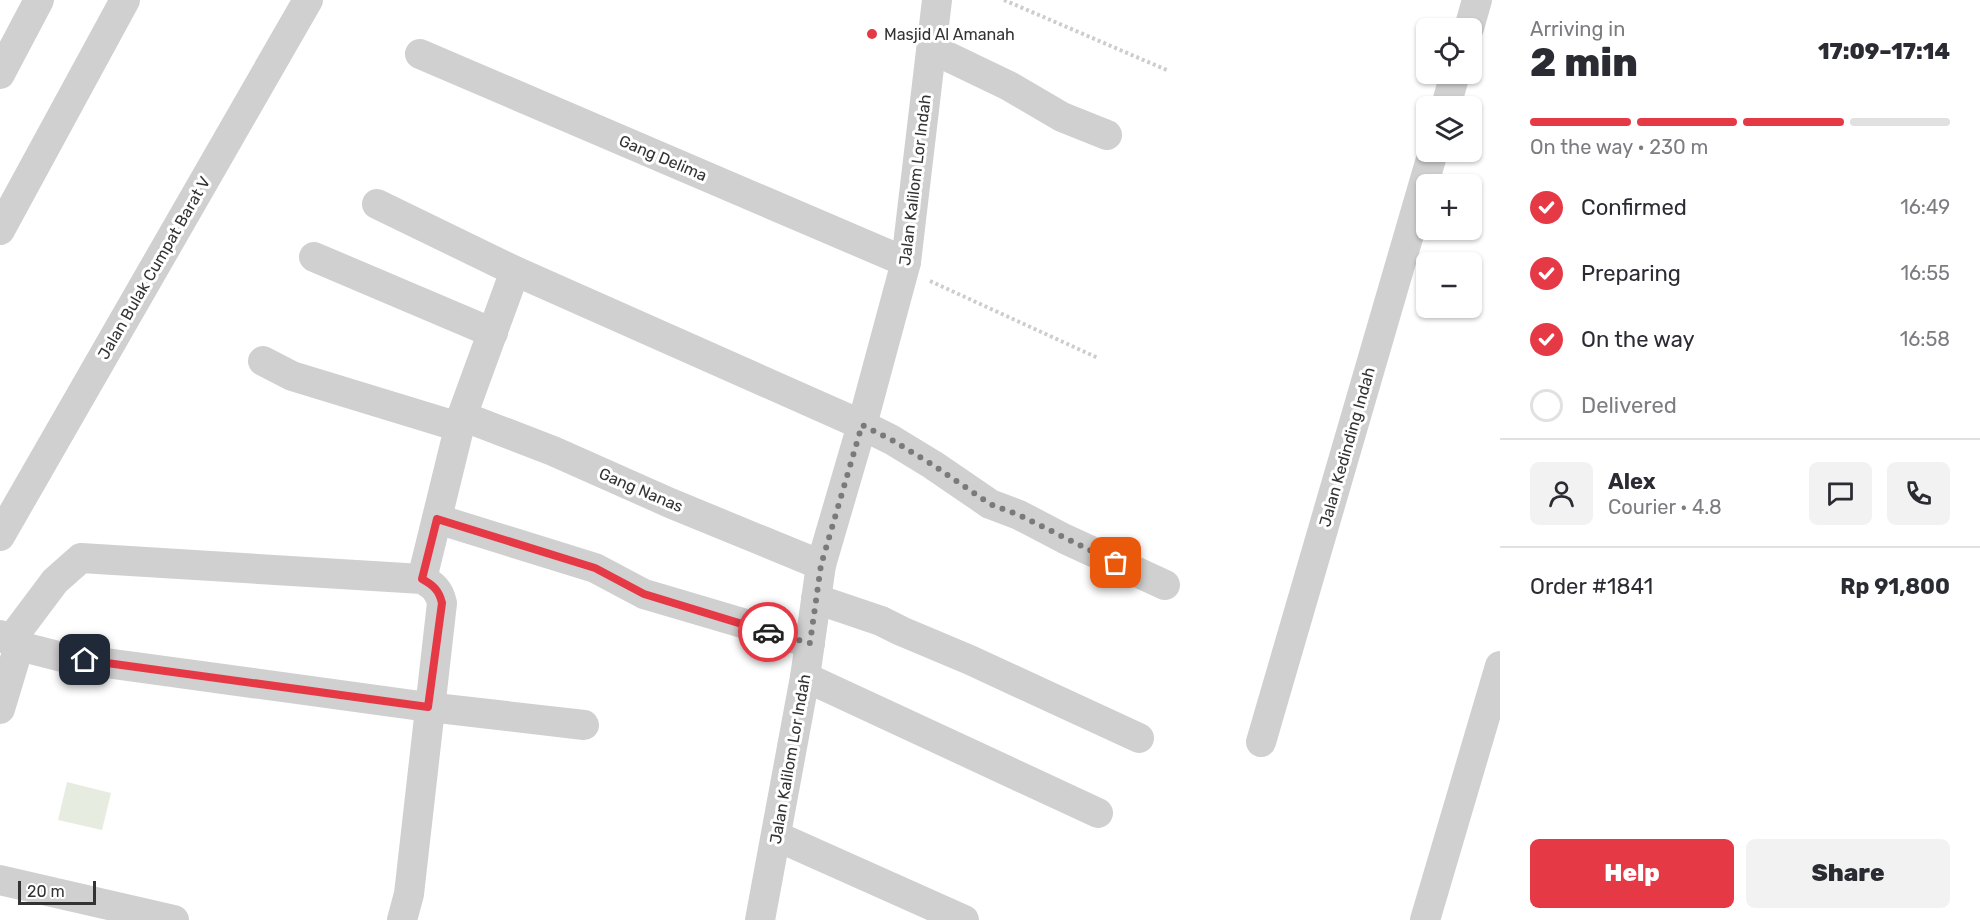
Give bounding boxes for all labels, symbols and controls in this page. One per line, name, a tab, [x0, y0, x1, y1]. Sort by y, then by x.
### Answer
text: Arriving in	[1530, 17, 1625, 41]
map controls	[1416, 18, 1482, 318]
button: locate	[1416, 18, 1482, 84]
place label: Masjid Al Amanah	[884, 25, 1015, 44]
marker: Masjid Al Amanah	[865, 27, 879, 41]
text: 17:09–17:14	[1818, 38, 1950, 65]
text: 2 min	[1530, 40, 1638, 86]
street label: Jalan Kalilom Lor Indah	[895, 93, 935, 267]
button: layers	[1416, 96, 1482, 162]
street label: Gang Delima	[616, 131, 710, 185]
text: On the way · 230 m	[1530, 135, 1708, 159]
street label: Jalan Bulak Cumpat Barat V	[94, 173, 214, 363]
button: +	[1416, 174, 1482, 240]
icon: check	[1530, 191, 1563, 224]
text: Confirmed	[1581, 194, 1687, 221]
text: 16:49	[1900, 195, 1950, 219]
button: −	[1416, 252, 1482, 318]
icon: check	[1530, 257, 1563, 290]
text: Preparing	[1581, 260, 1681, 287]
text: 16:55	[1901, 261, 1950, 285]
icon: check	[1530, 323, 1563, 356]
text: On the way	[1581, 326, 1695, 353]
text: 16:58	[1900, 327, 1950, 351]
street label: Jalan Kedinding Indah	[1315, 365, 1379, 529]
text: Delivered	[1581, 392, 1677, 419]
button: person	[1530, 462, 1593, 525]
button: chat	[1809, 462, 1872, 525]
button: phone	[1887, 462, 1950, 525]
street label: Gang Nanas	[596, 464, 686, 516]
text: Alex	[1608, 468, 1656, 495]
text: Courier · 4.8	[1608, 495, 1722, 519]
pin	[1090, 537, 1141, 588]
icon: bag	[1099, 546, 1132, 579]
text: Order #1841	[1530, 573, 1653, 600]
text: Rp 91,800	[1840, 573, 1950, 600]
courier	[738, 602, 798, 662]
icon: car	[752, 616, 785, 649]
pin	[59, 634, 110, 685]
icon: home	[68, 643, 101, 676]
street label: Jalan Kalilom Lor Indah	[766, 672, 814, 846]
button: Help	[1530, 839, 1734, 908]
button: Share	[1746, 839, 1950, 908]
scale bar	[18, 878, 96, 906]
text: 20 m	[27, 882, 65, 901]

